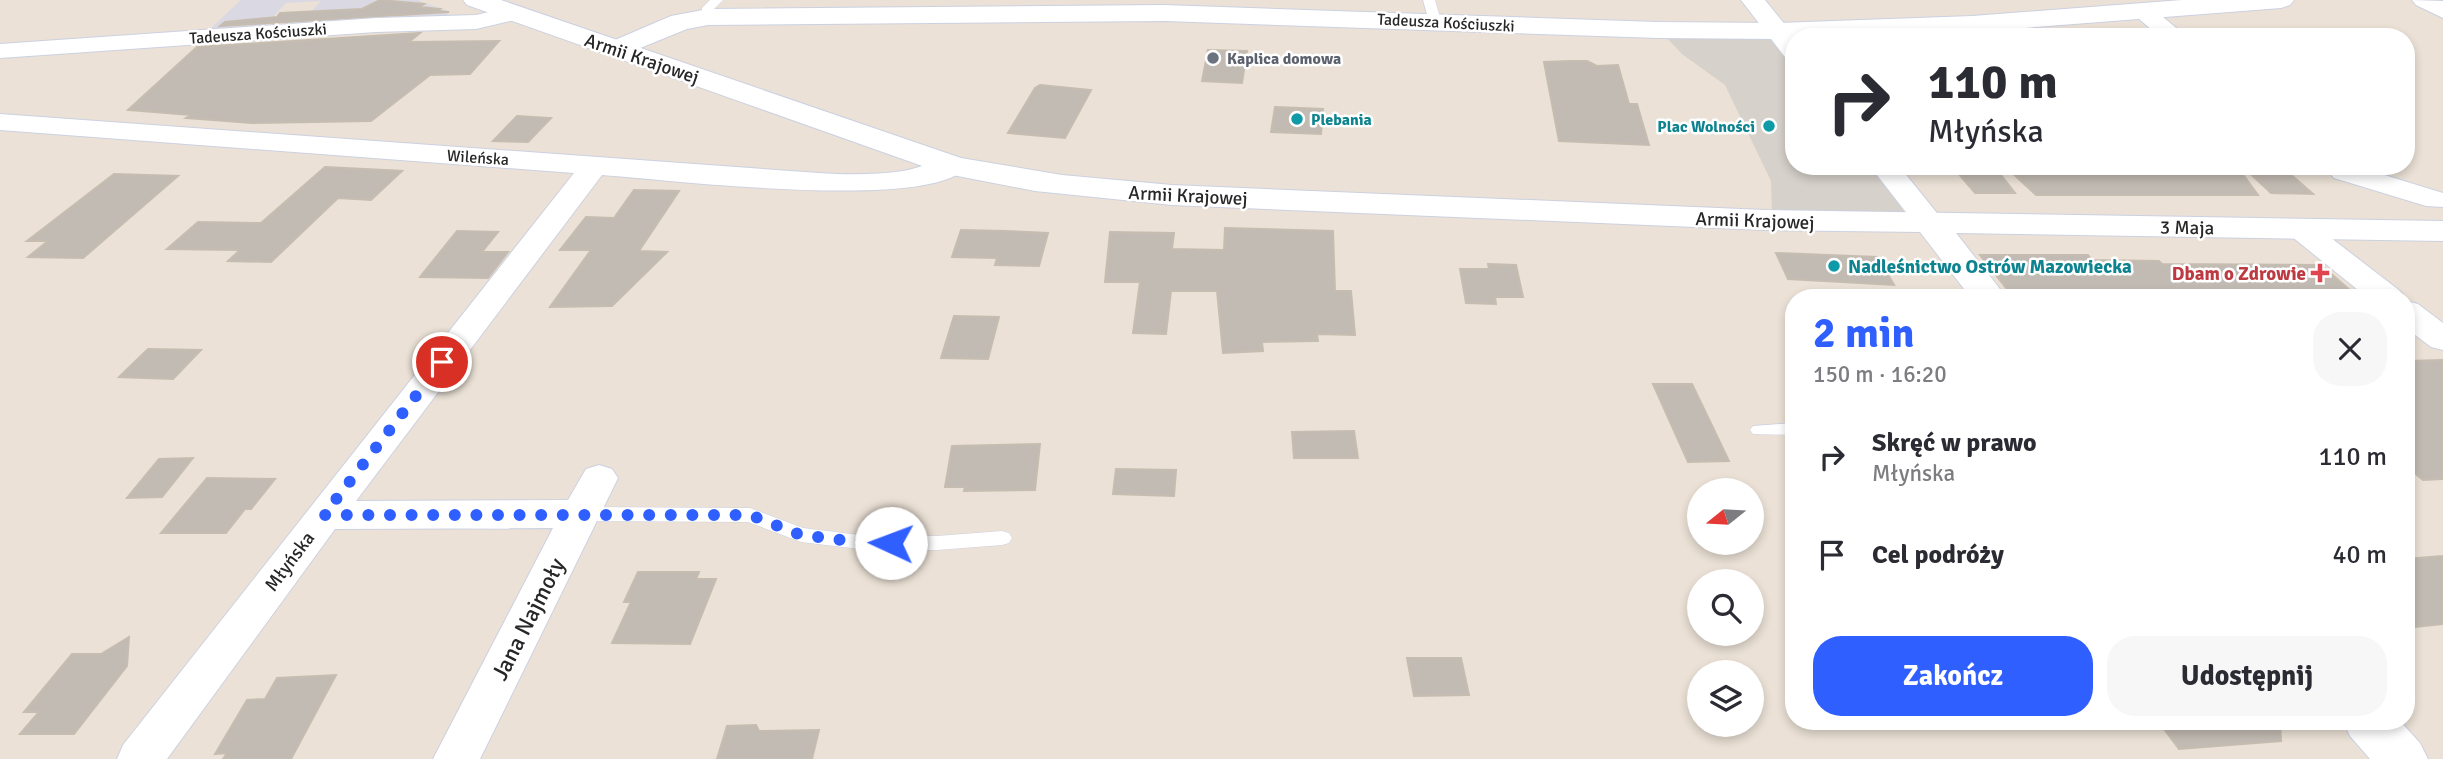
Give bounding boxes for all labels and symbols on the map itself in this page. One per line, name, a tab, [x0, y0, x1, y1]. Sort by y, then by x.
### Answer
street label: Tadeusza Kościuszki	[1377, 9, 1515, 37]
street label: Tadeusza Kościuszki	[189, 19, 327, 49]
street label: Armii Krajowej	[581, 28, 702, 90]
place label: Kaplica domowa	[1227, 49, 1341, 69]
marker: Kaplica domowa	[1205, 50, 1221, 66]
place label: Plebania	[1311, 110, 1372, 130]
marker: Plebania	[1289, 111, 1305, 127]
place label: Plac Wolności	[1657, 117, 1755, 137]
marker: Plac Wolności	[1761, 118, 1777, 134]
street label: Wileńska	[446, 146, 510, 170]
street label: Armii Krajowej	[1128, 181, 1248, 211]
street label: Armii Krajowej	[1695, 207, 1815, 235]
street label: 3 Maja	[2160, 216, 2214, 240]
place label: Nadleśnictwo Ostrów Mazowiecka	[1848, 255, 2132, 279]
marker: Nadleśnictwo Ostrów Mazowiecka	[1826, 258, 1842, 274]
place label: Dbam o Zdrowie	[2172, 262, 2306, 286]
marker: Dbam o Zdrowie	[2312, 265, 2328, 281]
pin	[412, 332, 472, 392]
north arrow	[1687, 478, 1764, 555]
position arrow	[854, 506, 928, 580]
street label: Młyńska	[260, 527, 320, 596]
street label: Jana Najmoły	[485, 553, 572, 685]

